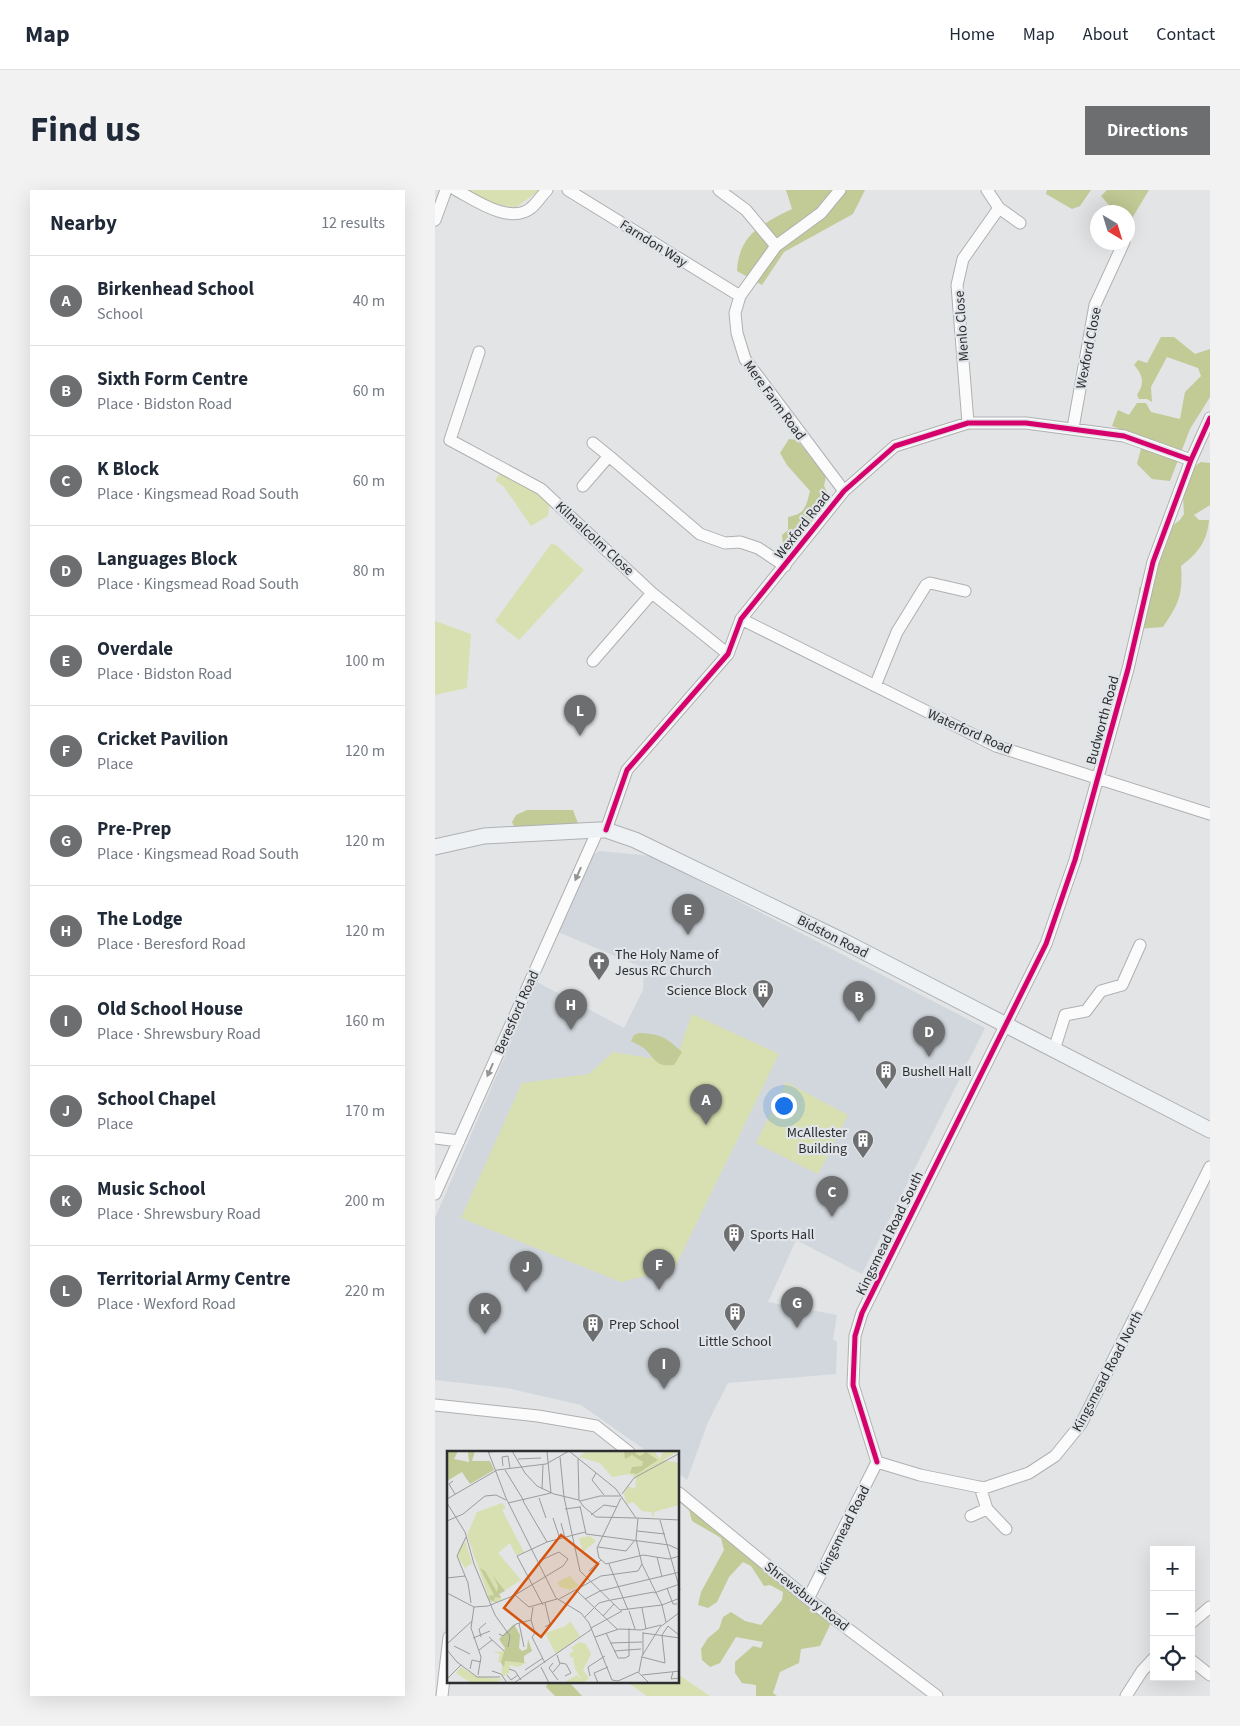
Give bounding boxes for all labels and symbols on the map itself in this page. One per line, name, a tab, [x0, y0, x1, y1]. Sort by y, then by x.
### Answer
north arrow	[1090, 205, 1135, 250]
street label: Farndon Way	[616, 215, 691, 273]
street label: Menlo Close	[950, 290, 974, 362]
street label: Wexford Close	[1071, 306, 1107, 391]
street label: Mere Farm Road	[738, 357, 810, 445]
street label: Wexford Road	[770, 488, 836, 564]
street label: Kilmalcolm Close	[551, 497, 638, 581]
street label: Budworth Road	[1081, 674, 1124, 767]
pin: L	[564, 695, 596, 736]
street label: Waterford Road	[924, 704, 1015, 760]
one-way arrow	[573, 867, 581, 881]
pin: E	[672, 894, 704, 935]
street label: Bidston Road	[793, 910, 872, 963]
place label: The Holy Name of Jesus RC Church	[615, 945, 720, 981]
church icon: The Holy Name of Jesus RC Church	[587, 950, 611, 981]
street label: Beresford Road	[490, 967, 544, 1057]
building icon: Science Block	[751, 978, 775, 1009]
place label: Science Block	[667, 981, 747, 1001]
pin: B	[843, 981, 875, 1022]
pin: H	[555, 989, 587, 1030]
pin: D	[913, 1016, 945, 1057]
building icon: Bushell Hall	[874, 1059, 898, 1090]
place label: Bushell Hall	[902, 1062, 972, 1082]
one-way arrow	[486, 1063, 494, 1077]
pin: A	[690, 1084, 722, 1125]
your location	[771, 1093, 797, 1119]
place label: McAllester Building	[787, 1123, 847, 1159]
building icon: McAllester Building	[851, 1128, 875, 1159]
street label: Kingsmead Road South	[851, 1168, 929, 1299]
pin: C	[816, 1176, 848, 1217]
building icon: Sports Hall	[722, 1222, 746, 1253]
place label: Sports Hall	[750, 1225, 815, 1245]
pin: F	[643, 1249, 675, 1290]
pin: J	[510, 1251, 542, 1292]
pin: G	[781, 1287, 813, 1328]
pin: K	[469, 1293, 501, 1334]
building icon: Little School	[723, 1301, 747, 1332]
street label: Kingsmead Road North	[1067, 1307, 1148, 1436]
building icon: Prep School	[581, 1312, 605, 1343]
place label: Prep School	[609, 1315, 680, 1335]
place label: Little School	[699, 1332, 772, 1352]
pin: I	[648, 1348, 680, 1389]
inset map	[447, 1451, 680, 1684]
street label: Kingsmead Road	[813, 1482, 875, 1579]
street label: Shrewsbury Road	[760, 1557, 853, 1636]

